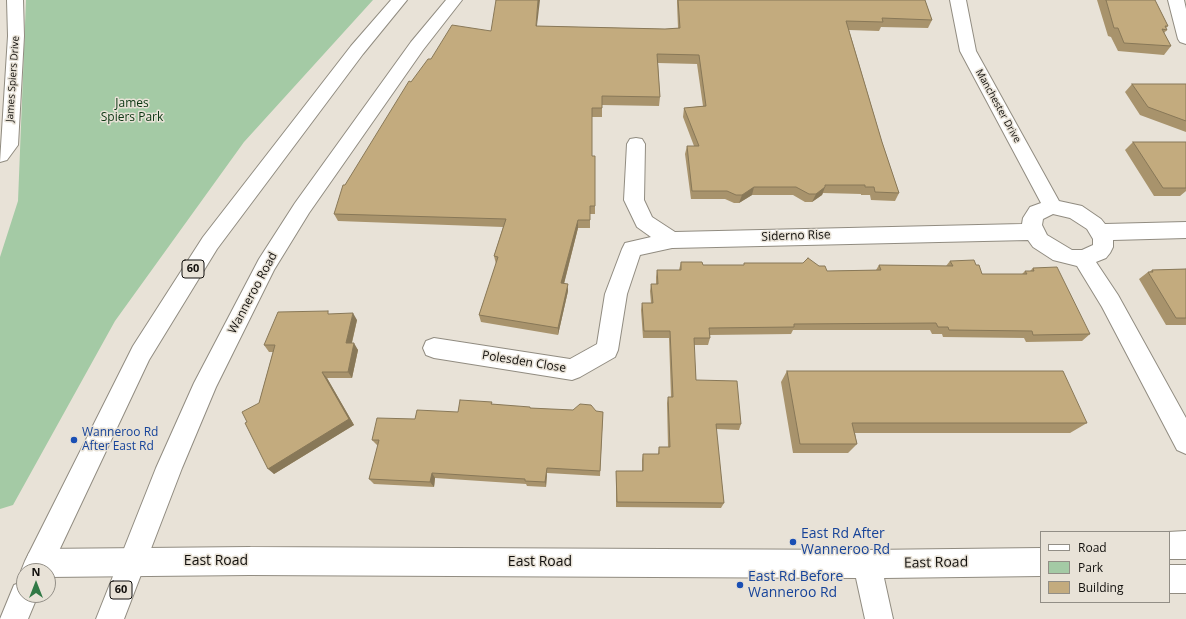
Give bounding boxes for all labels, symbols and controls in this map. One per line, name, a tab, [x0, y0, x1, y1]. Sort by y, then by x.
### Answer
street label: James Spiers Drive	[4, 36, 22, 122]
street label: Manchester Drive	[973, 67, 1023, 145]
park label: James Spiers Park	[101, 97, 163, 125]
street label: Siderno Rise	[761, 228, 831, 244]
street label: Wanneroo Road	[225, 250, 281, 336]
road number: 60	[182, 260, 204, 278]
street label: Polesden Close	[481, 348, 567, 376]
place label: Wanneroo Rd After East Rd	[82, 426, 158, 454]
marker: Wanneroo Rd After East Rd	[69, 435, 79, 445]
place label: East Rd After Wanneroo Rd	[801, 526, 890, 558]
legend	[1040, 531, 1170, 603]
marker: East Rd After Wanneroo Rd	[788, 537, 798, 547]
text: Road	[1078, 539, 1107, 556]
street label: East Road	[184, 553, 248, 569]
street label: East Road	[508, 554, 572, 570]
street label: East Road	[904, 554, 968, 572]
text: Park	[1078, 559, 1103, 576]
north arrow	[16, 563, 56, 603]
text: N	[32, 564, 40, 579]
place label: East Rd Before Wanneroo Rd	[748, 569, 843, 602]
text: Building	[1078, 579, 1123, 596]
marker: East Rd Before Wanneroo Rd	[735, 580, 745, 590]
road number: 60	[110, 581, 132, 599]

